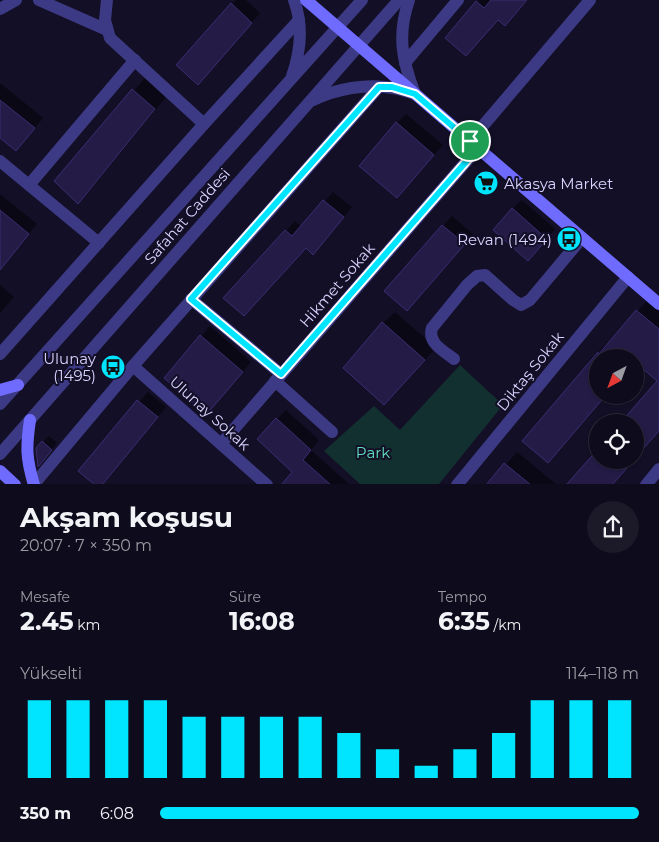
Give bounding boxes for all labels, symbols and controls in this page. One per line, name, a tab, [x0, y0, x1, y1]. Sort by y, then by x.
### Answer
pin	[449, 120, 491, 162]
icon: arrive	[456, 127, 484, 155]
street label: Safahat Caddesi	[140, 164, 234, 268]
supermarket icon: Akasya Market	[473, 170, 499, 196]
place label: Akasya Market	[504, 174, 613, 193]
bus stop icon: Revan (1494)	[556, 226, 582, 252]
place label: Revan (1494)	[457, 230, 552, 249]
street label: Hikmet Sokak	[295, 239, 379, 331]
street label: Diktaş Sokak	[492, 327, 568, 415]
place label: Ulunay (1495)	[43, 349, 97, 385]
north arrow	[589, 349, 644, 404]
map controls	[589, 349, 644, 469]
bus stop icon: Ulunay (1495)	[100, 354, 126, 380]
street label: Ulunay Sokak	[166, 372, 254, 454]
button: locate	[589, 414, 644, 469]
park label: Park	[356, 443, 390, 462]
text: Akşam koşusu	[20, 500, 233, 534]
button: share	[587, 501, 639, 553]
text: 20:07 · 7 × 350 m	[20, 536, 152, 555]
text: Mesafe	[20, 588, 70, 606]
text: Süre	[229, 588, 261, 606]
text: Tempo	[438, 588, 487, 606]
text: 2.45	[20, 606, 74, 636]
text: 16:08	[229, 606, 295, 636]
text: 6:35	[438, 606, 490, 636]
text: km	[74, 616, 100, 634]
text: /km	[490, 616, 521, 634]
text: Yükselti	[20, 664, 82, 683]
text: 114–118 m	[566, 664, 639, 683]
text: 350 m	[20, 804, 71, 823]
text: 6:08	[100, 804, 134, 823]

